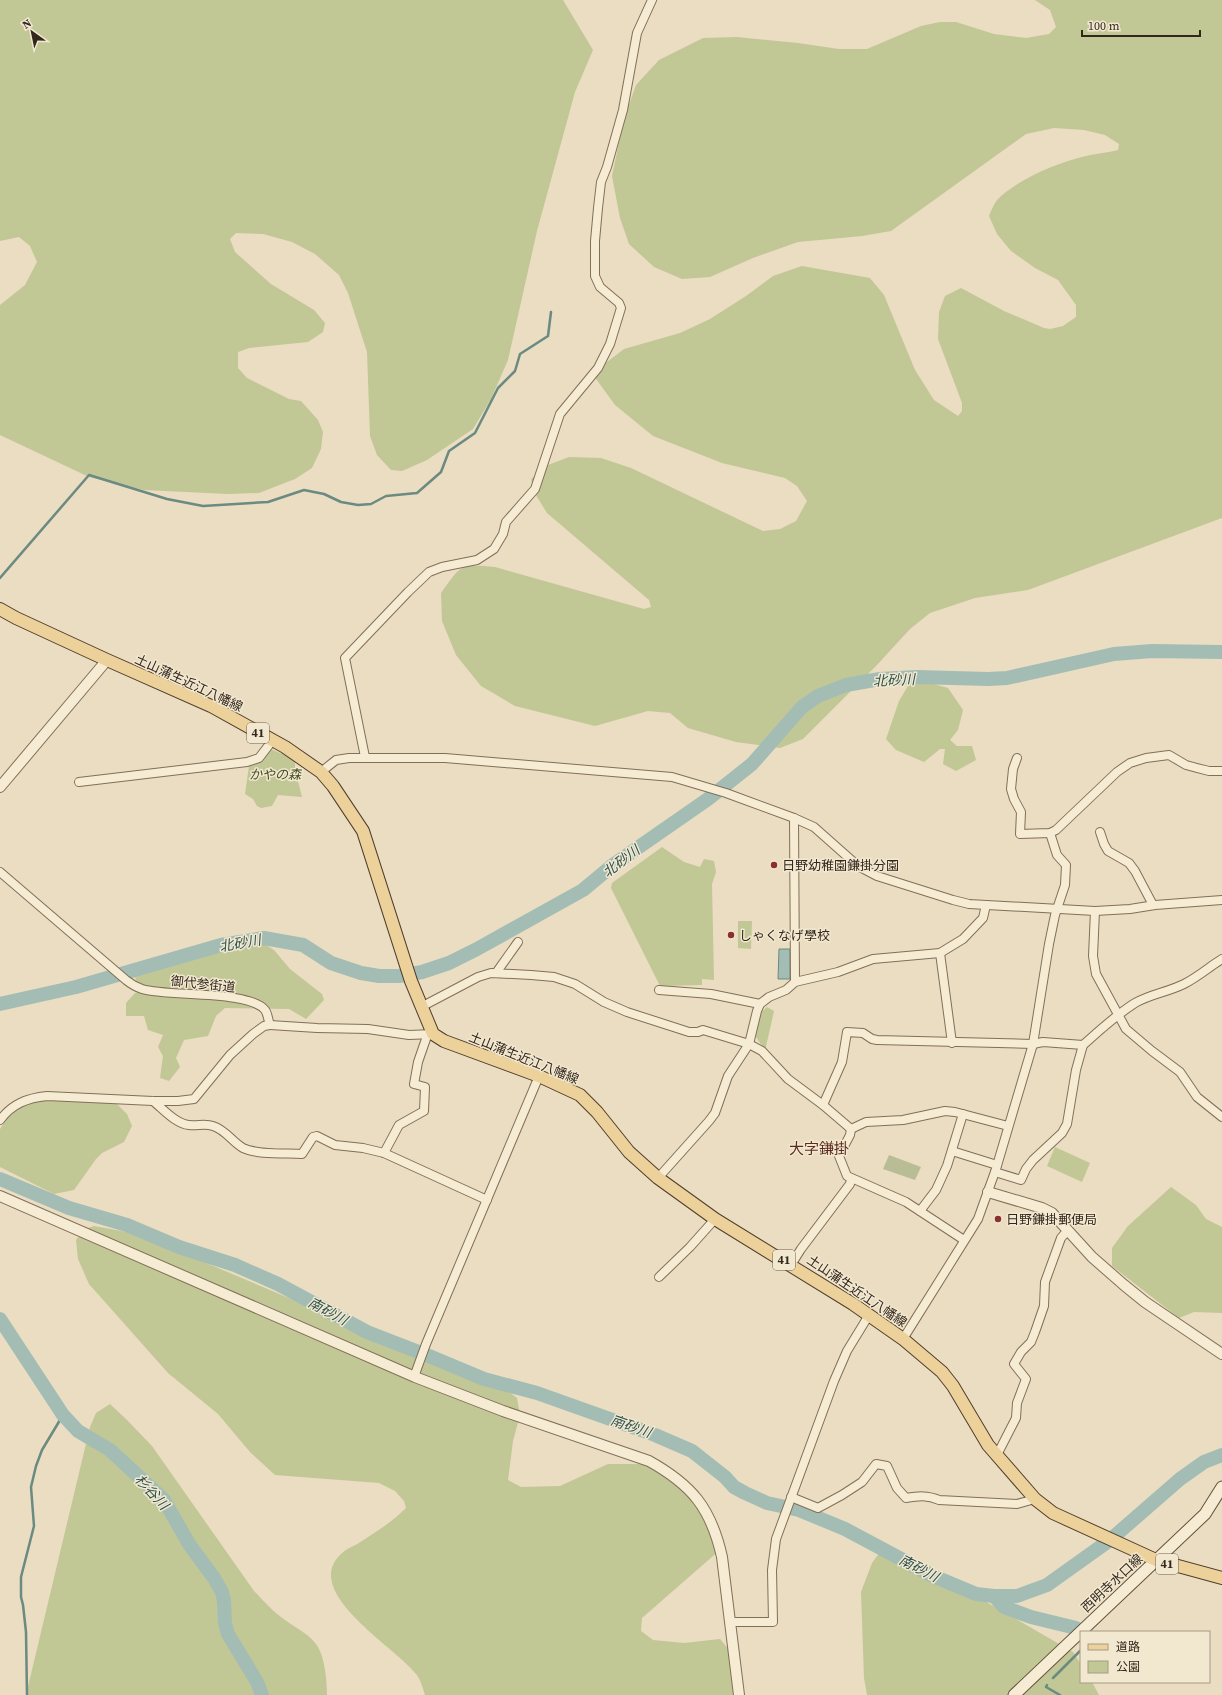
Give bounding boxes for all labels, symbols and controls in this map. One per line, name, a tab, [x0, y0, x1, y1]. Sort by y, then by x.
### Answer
north arrow	[12, 12, 52, 52]
scale bar	[1082, 12, 1200, 38]
text: N	[19, 16, 34, 33]
text: 100 m	[1088, 18, 1120, 34]
street label: 土山蒲生近江八幡線	[132, 651, 246, 715]
water label: 北砂川	[873, 669, 917, 691]
road number: 41	[247, 723, 269, 743]
park label: かやの森	[249, 766, 303, 783]
water label: 北砂川	[598, 839, 645, 882]
place label: 日野幼稚園鎌掛分園	[782, 857, 899, 874]
marker: 日野幼稚園鎌掛分園	[769, 860, 779, 870]
place label: しゃくなげ學校	[739, 927, 830, 944]
water label: 北砂川	[218, 929, 264, 956]
marker: しゃくなげ學校	[726, 930, 736, 940]
street label: 御代参街道	[170, 972, 236, 996]
street label: 土山蒲生近江八幡線	[467, 1028, 581, 1088]
district label: 大字鎌掛	[789, 1138, 849, 1159]
place label: 日野鎌掛郵便局	[1006, 1211, 1097, 1228]
marker: 日野鎌掛郵便局	[993, 1214, 1003, 1224]
road number: 41	[773, 1250, 795, 1270]
street label: 土山蒲生近江八幡線	[804, 1251, 910, 1331]
water label: 南砂川	[305, 1292, 353, 1331]
water label: 南砂川	[608, 1410, 656, 1443]
water label: 杉谷川	[130, 1470, 175, 1516]
water label: 南砂川	[896, 1550, 944, 1587]
street label: 西明寺水口線	[1078, 1550, 1146, 1616]
road number: 41	[1156, 1554, 1178, 1574]
legend	[1080, 1631, 1210, 1683]
text: 道路	[1116, 1639, 1140, 1655]
text: 公園	[1116, 1659, 1140, 1675]

